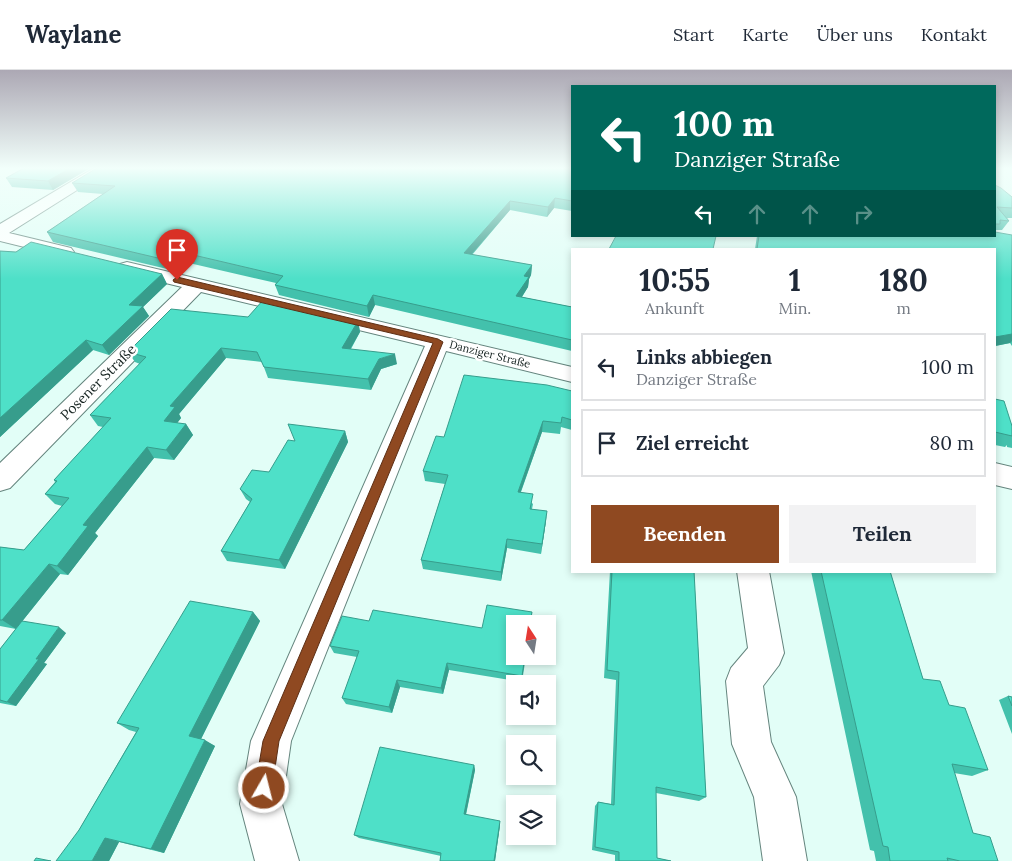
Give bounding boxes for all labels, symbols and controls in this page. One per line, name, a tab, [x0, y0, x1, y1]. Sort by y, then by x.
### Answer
text: Waylane	[25, 19, 121, 50]
text: Start	[673, 23, 714, 46]
text: Karte	[742, 23, 788, 46]
text: Über uns	[816, 23, 893, 46]
text: Kontakt	[921, 23, 987, 46]
text: 100 m	[674, 101, 774, 146]
icon: left	[591, 105, 656, 170]
text: Danziger Straße	[674, 145, 840, 173]
icon: left	[690, 200, 718, 228]
icon: ahead	[743, 200, 771, 228]
icon: ahead	[796, 200, 824, 228]
icon: right	[849, 200, 877, 228]
pin	[156, 229, 198, 280]
icon: arrive	[163, 236, 191, 264]
text: 10:55	[639, 261, 710, 299]
text: 1	[789, 261, 801, 299]
text: 180	[879, 261, 928, 299]
text: Ankunft	[645, 298, 704, 318]
text: Min.	[778, 298, 811, 318]
text: m	[896, 298, 911, 318]
street label: Danziger Straße	[448, 337, 532, 371]
street label: Posener Straße	[56, 340, 140, 424]
text: Links abbiegen	[636, 345, 772, 369]
icon: left	[593, 353, 621, 381]
text: 100 m	[922, 355, 974, 379]
text: Danziger Straße	[636, 369, 757, 389]
icon: arrive	[593, 429, 621, 457]
text: Ziel erreicht	[636, 431, 749, 455]
text: 80 m	[930, 431, 974, 455]
button: Beenden	[591, 505, 779, 563]
button: Teilen	[789, 505, 976, 563]
north arrow	[506, 615, 556, 665]
map controls	[506, 615, 556, 845]
button: sound	[506, 675, 556, 725]
button: search	[506, 735, 556, 785]
position arrow	[237, 761, 289, 813]
button: layers	[506, 795, 556, 845]

